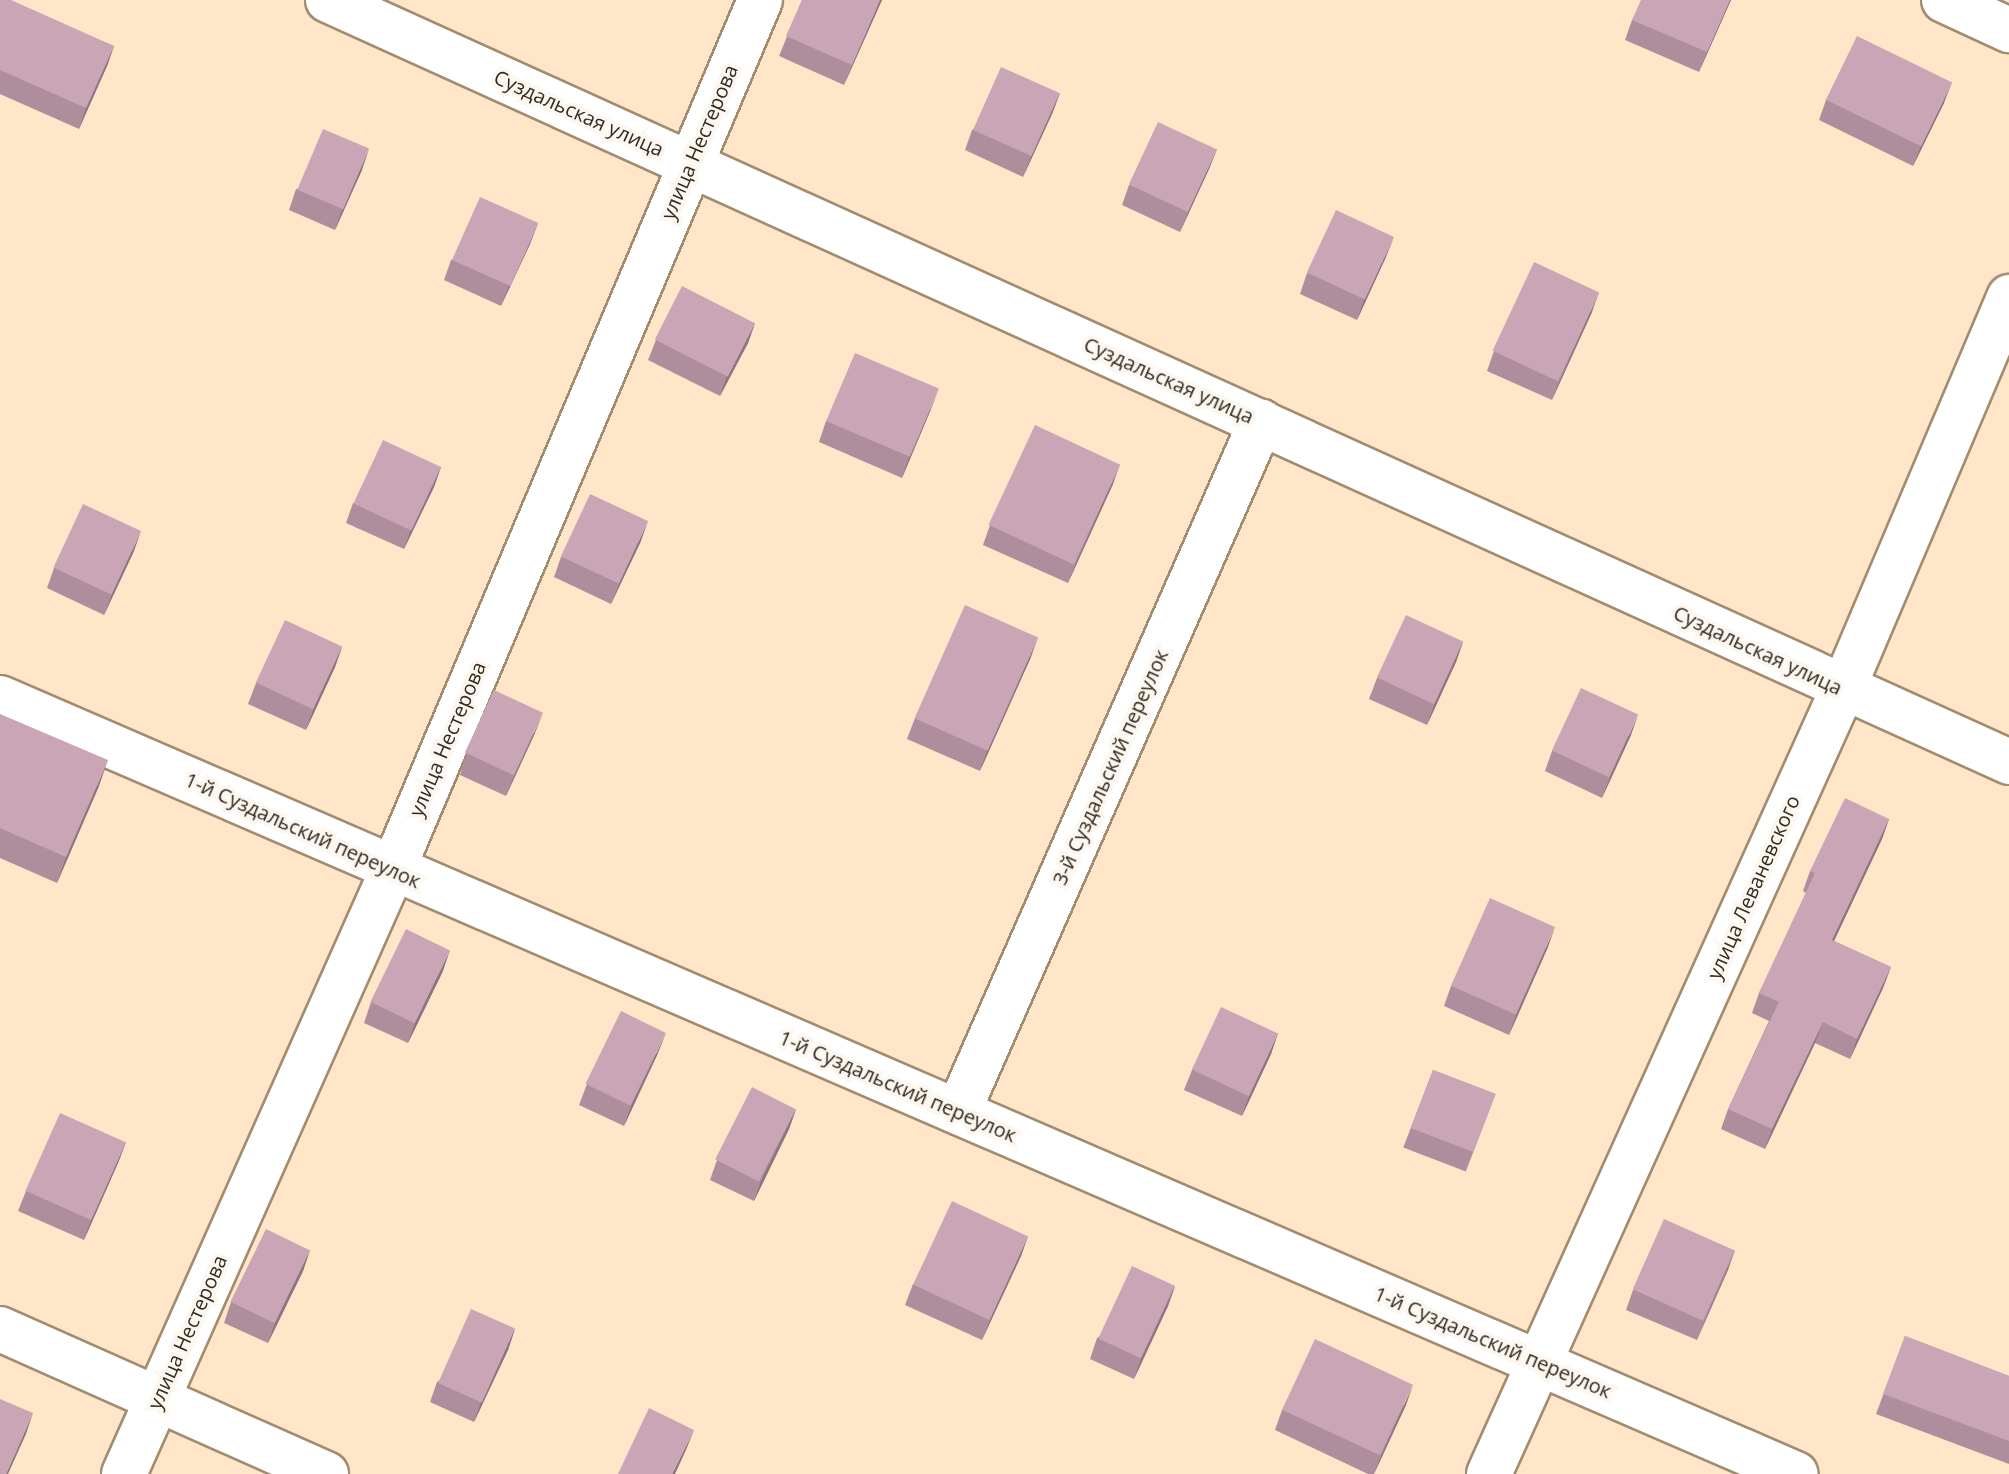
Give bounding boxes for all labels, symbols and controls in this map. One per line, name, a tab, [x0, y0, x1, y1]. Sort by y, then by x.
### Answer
street label: улица Нестерова	[656, 61, 742, 223]
street label: Суздальская улица	[490, 65, 668, 161]
street label: Суздальская улица	[1080, 332, 1258, 428]
street label: Суздальская улица	[1670, 600, 1846, 700]
street label: 3-й Суздальский переулок	[1047, 645, 1173, 889]
street label: улица Нестерова	[404, 658, 490, 820]
street label: 1-й Суздальский переулок	[181, 767, 425, 893]
street label: улица Леваневского	[1702, 791, 1804, 983]
street label: 1-й Суздальский переулок	[776, 1025, 1020, 1147]
street label: улица Нестерова	[142, 1251, 232, 1413]
street label: 1-й Суздальский переулок	[1371, 1281, 1615, 1403]

